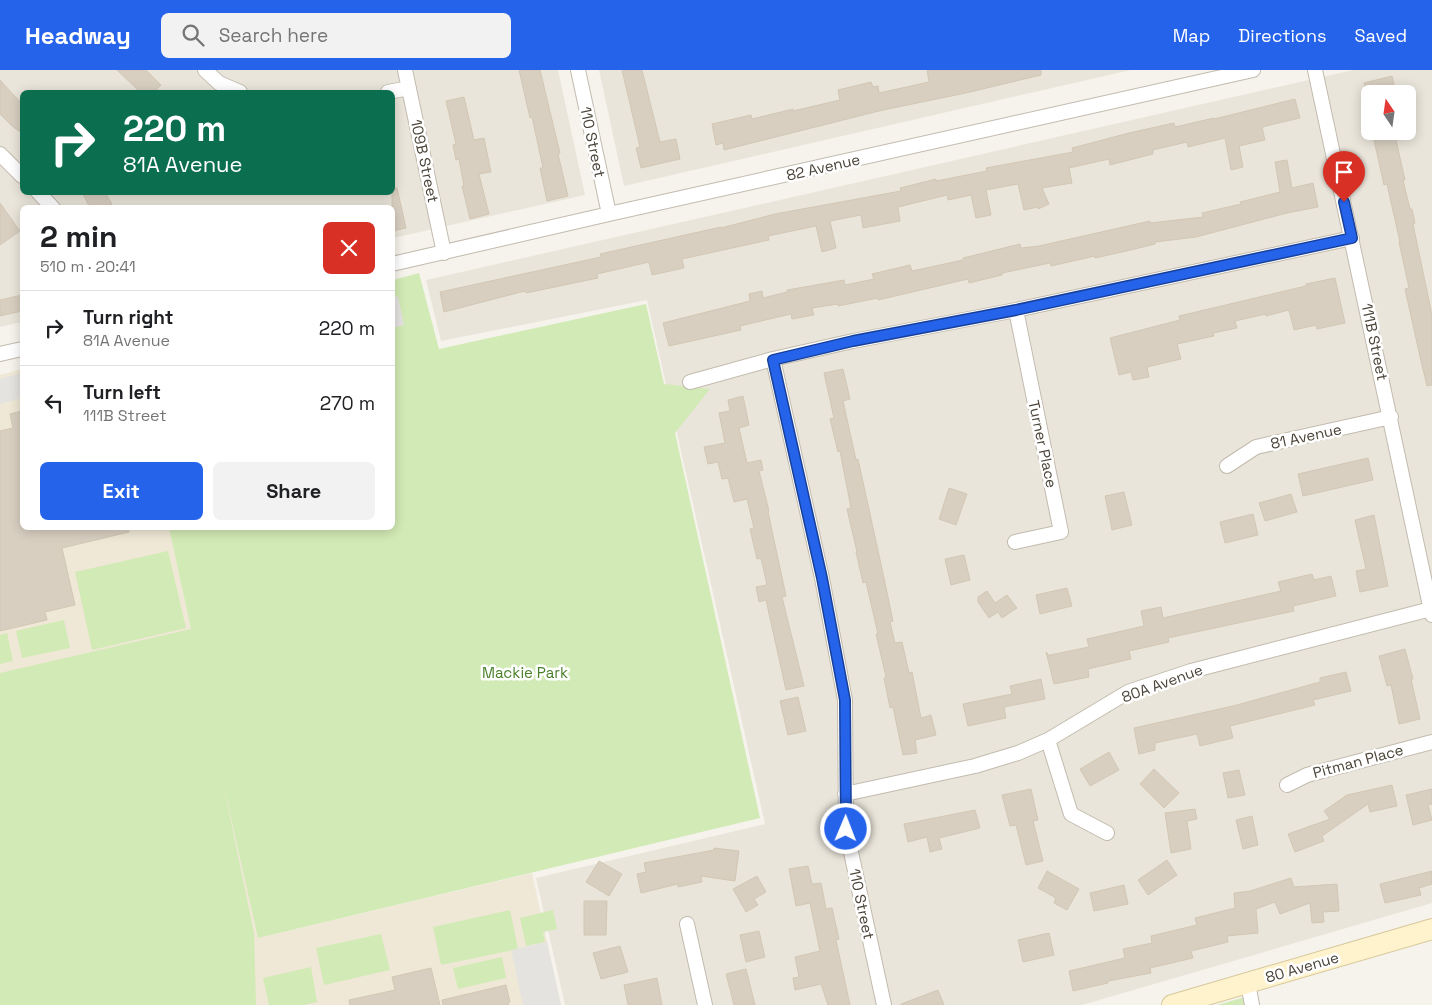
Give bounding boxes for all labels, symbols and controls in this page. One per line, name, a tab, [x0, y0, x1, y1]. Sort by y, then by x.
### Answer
search box	[161, 13, 511, 58]
text: Headway	[25, 20, 131, 51]
icon: search	[179, 21, 207, 49]
text: Search here	[219, 23, 328, 48]
text: Map	[1173, 24, 1210, 47]
text: Directions	[1238, 24, 1327, 47]
text: Saved	[1355, 24, 1407, 47]
north arrow	[1361, 85, 1416, 140]
map controls	[1361, 85, 1416, 140]
street label: 110 Street	[576, 105, 610, 179]
text: 220 m	[123, 107, 226, 151]
icon: right	[40, 110, 105, 175]
street label: 109B Street	[407, 118, 443, 204]
street label: 82 Avenue	[784, 149, 862, 185]
text: 81A Avenue	[123, 150, 243, 178]
pin	[1323, 151, 1365, 202]
icon: arrive	[1330, 158, 1358, 186]
text: 2 min	[40, 217, 118, 256]
button: close	[323, 222, 375, 274]
text: 510 m · 20:41	[40, 256, 136, 277]
street label: 111B Street	[1358, 302, 1392, 382]
text: Turn right	[83, 305, 173, 330]
icon: right	[40, 314, 68, 342]
text: 220 m	[319, 316, 375, 341]
text: 81A Avenue	[83, 330, 170, 351]
text: Turn left	[83, 380, 161, 405]
icon: left	[40, 389, 68, 417]
text: 270 m	[320, 391, 375, 416]
street label: Turner Place	[1024, 398, 1062, 490]
text: 111B Street	[83, 405, 167, 426]
street label: 81 Avenue	[1269, 419, 1343, 453]
button: Exit	[40, 462, 203, 520]
button: Share	[213, 462, 375, 520]
street label: 80A Avenue	[1119, 660, 1205, 706]
park label: Mackie Park	[482, 663, 568, 682]
street label: Pitman Place	[1311, 740, 1406, 782]
position arrow	[819, 802, 871, 854]
street label: 110 Street	[845, 867, 879, 941]
street label: 80 Avenue	[1263, 947, 1341, 987]

